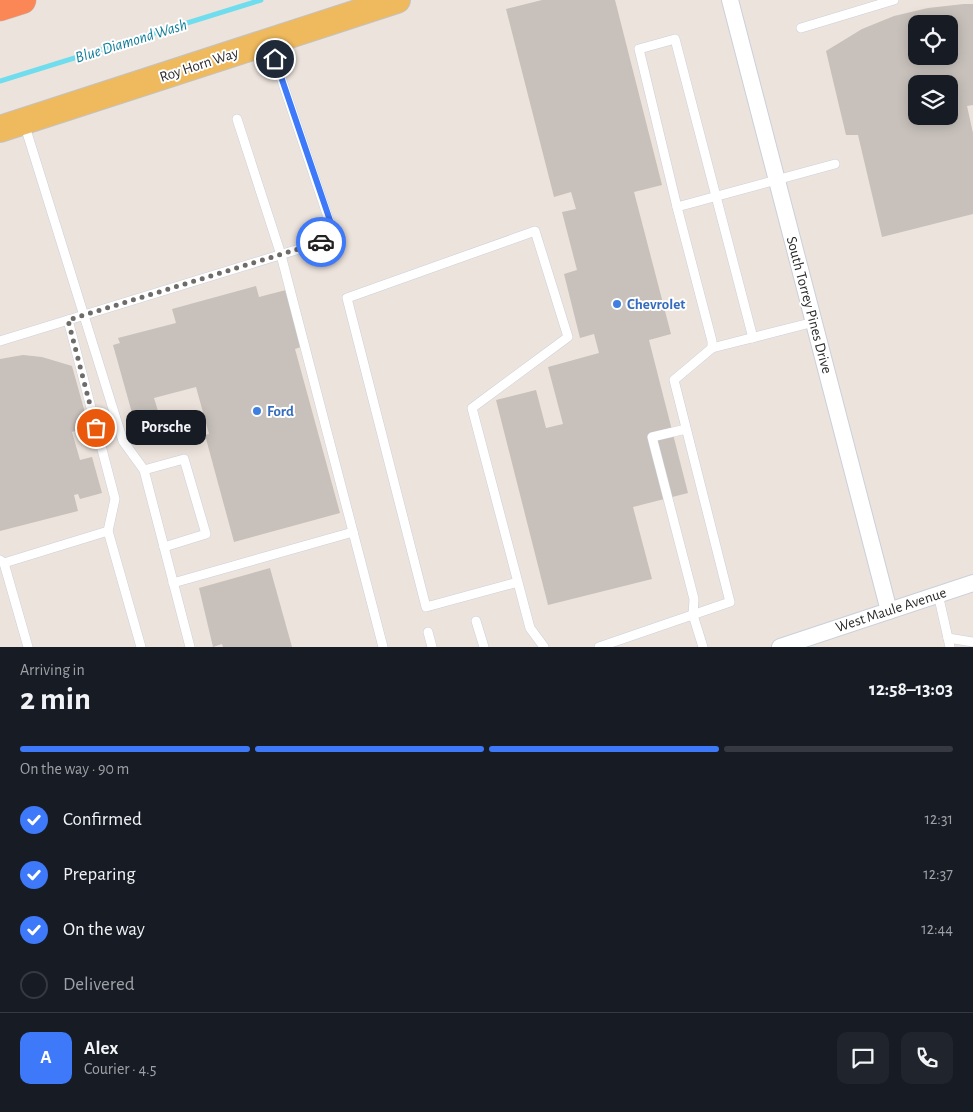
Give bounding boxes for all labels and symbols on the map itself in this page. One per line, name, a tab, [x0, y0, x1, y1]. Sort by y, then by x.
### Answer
water label: Blue Diamond Wash	[73, 16, 189, 66]
pin	[254, 38, 296, 80]
street label: Roy Horn Way	[158, 45, 241, 85]
courier	[296, 217, 346, 267]
street label: South Torrey Pines Drive	[783, 235, 835, 375]
place label: Chevrolet	[627, 297, 685, 312]
marker: Chevrolet	[611, 298, 623, 310]
place label: Ford	[267, 404, 294, 419]
marker: Ford	[251, 405, 263, 417]
pin	[75, 407, 117, 449]
callout: Porsche	[126, 410, 206, 446]
street label: West Maule Avenue	[834, 585, 948, 635]

